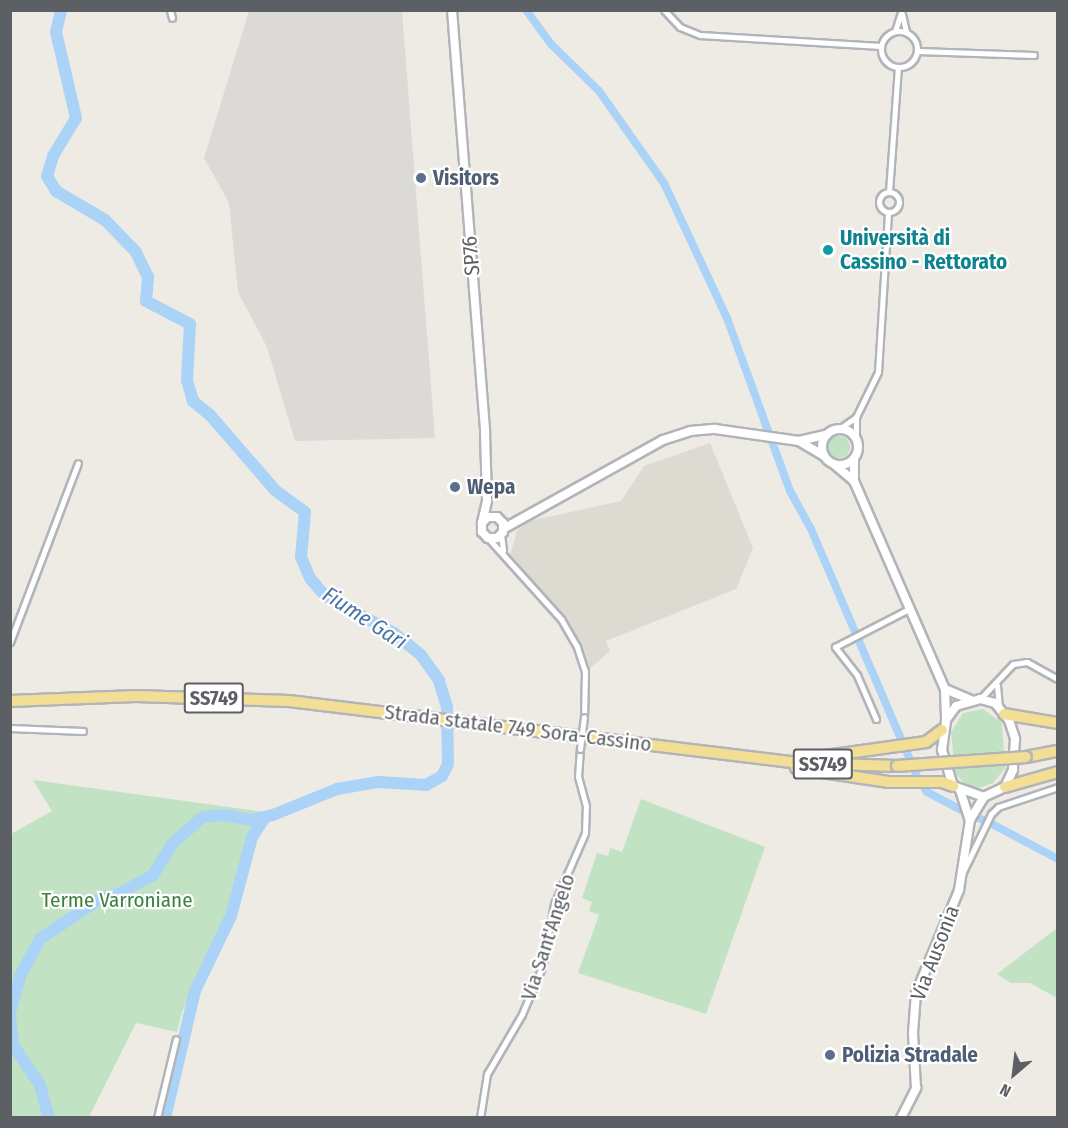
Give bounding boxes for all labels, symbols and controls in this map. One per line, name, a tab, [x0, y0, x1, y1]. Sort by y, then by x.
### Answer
place label: Visitors	[433, 165, 499, 191]
marker: Visitors	[414, 171, 428, 185]
place label: Università di Cassino - Rettorato	[840, 225, 1007, 275]
street label: SP76	[457, 235, 485, 277]
marker: Università di Cassino - Rettorato	[821, 243, 835, 257]
place label: Wepa	[467, 474, 515, 500]
marker: Wepa	[448, 480, 462, 494]
water label: Fiume Gari	[318, 581, 412, 655]
road number: SS749	[182, 681, 246, 715]
street label: Strada statale 749 Sora-Cassino	[383, 699, 653, 757]
road number: SS749	[792, 747, 854, 781]
street label: Via Sant'Angelo	[516, 871, 580, 1003]
park label: Terme Varroniane	[41, 887, 193, 913]
street label: Via Ausonia	[905, 902, 965, 1004]
place label: Polizia Stradale	[842, 1042, 978, 1068]
north arrow	[984, 1044, 1044, 1104]
marker: Polizia Stradale	[823, 1048, 837, 1062]
text: N	[997, 1080, 1014, 1101]

